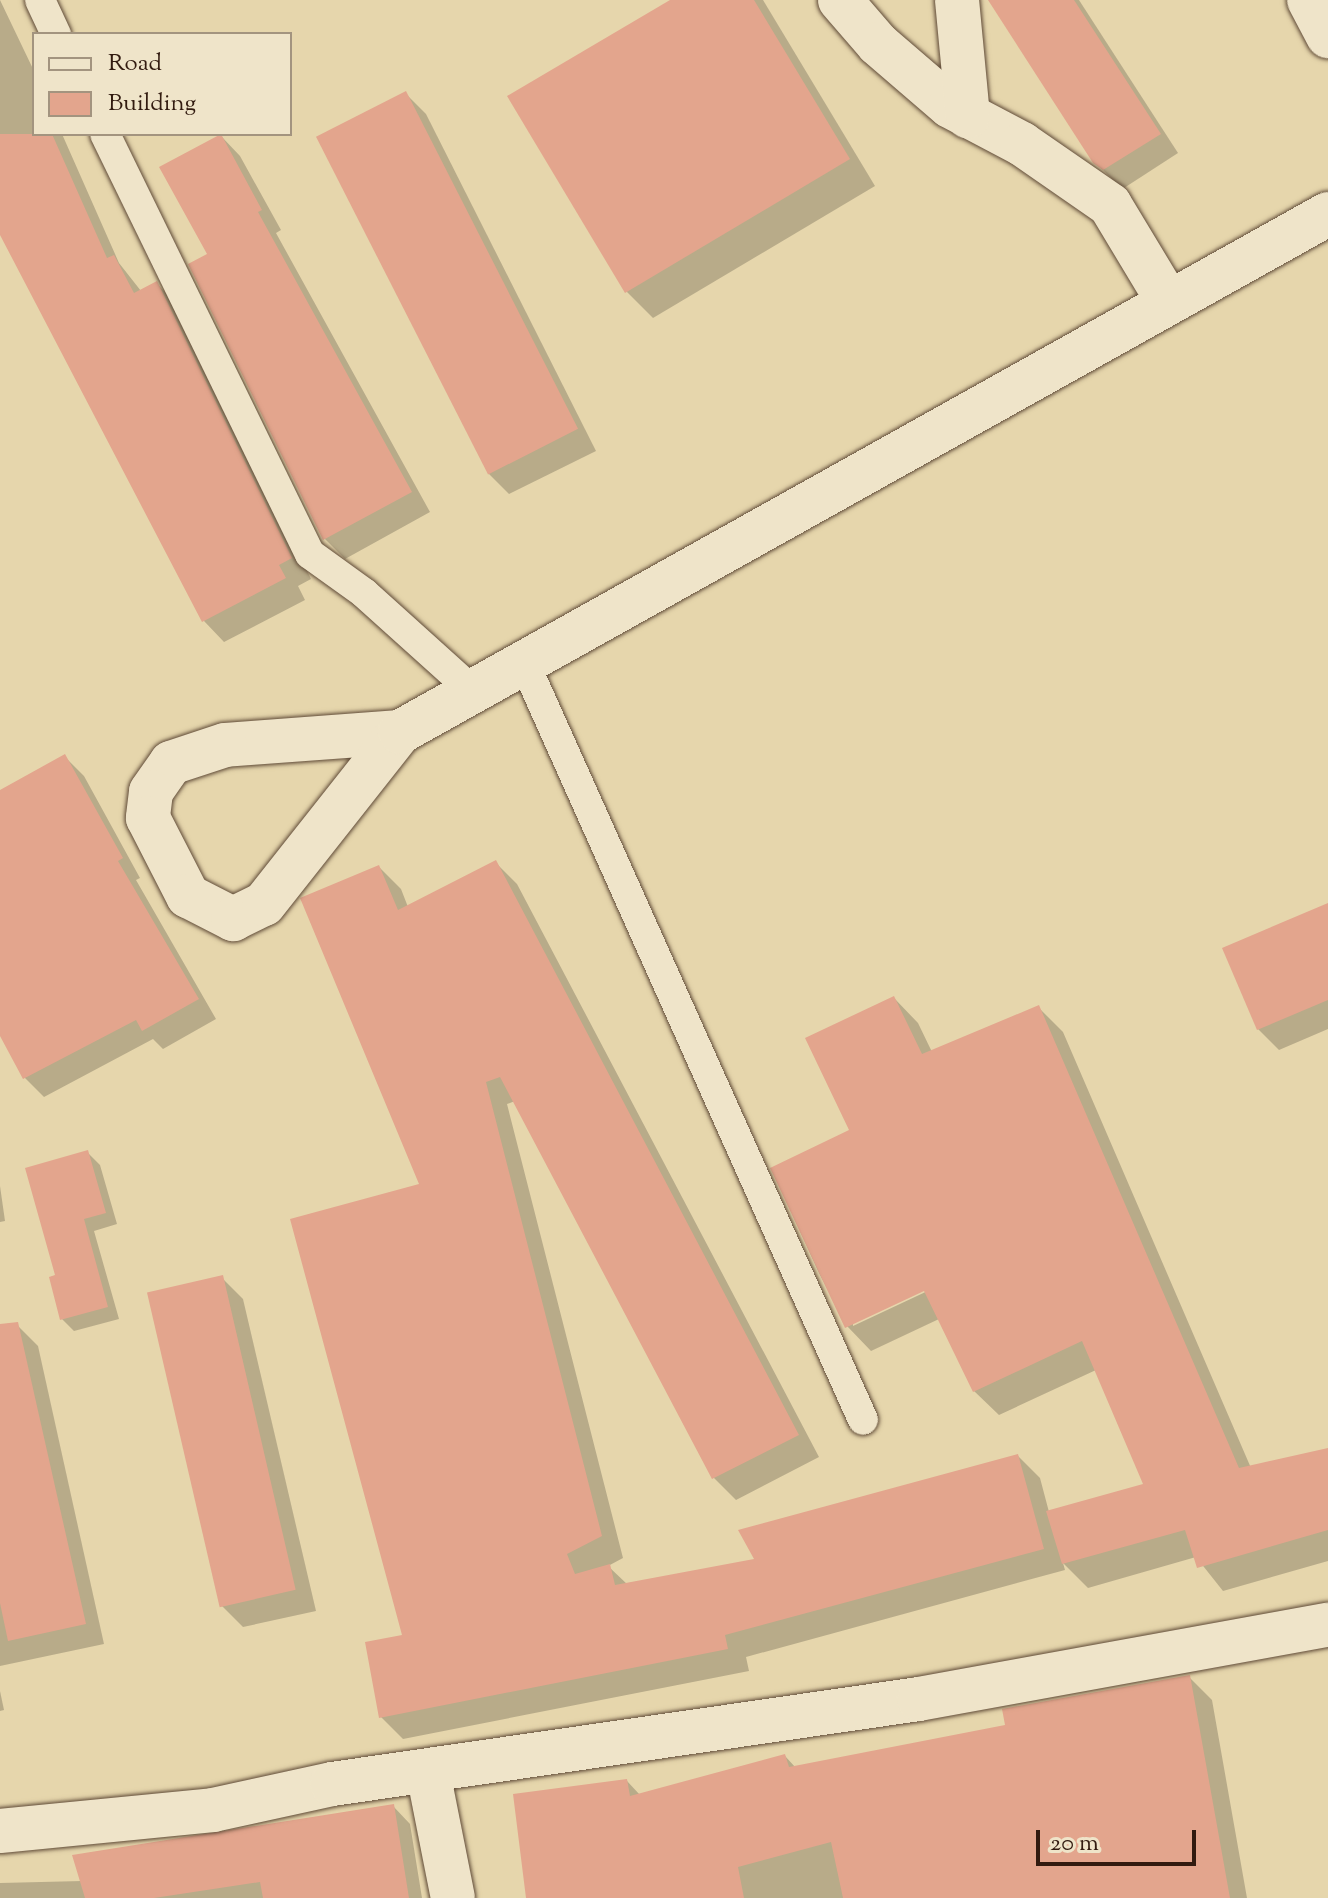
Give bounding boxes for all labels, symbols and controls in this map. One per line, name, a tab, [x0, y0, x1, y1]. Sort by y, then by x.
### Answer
legend	[32, 32, 292, 136]
text: Road	[108, 47, 162, 81]
text: Building	[108, 87, 196, 121]
scale bar	[1040, 1814, 1200, 1864]
text: 20 m	[1050, 1827, 1099, 1861]

